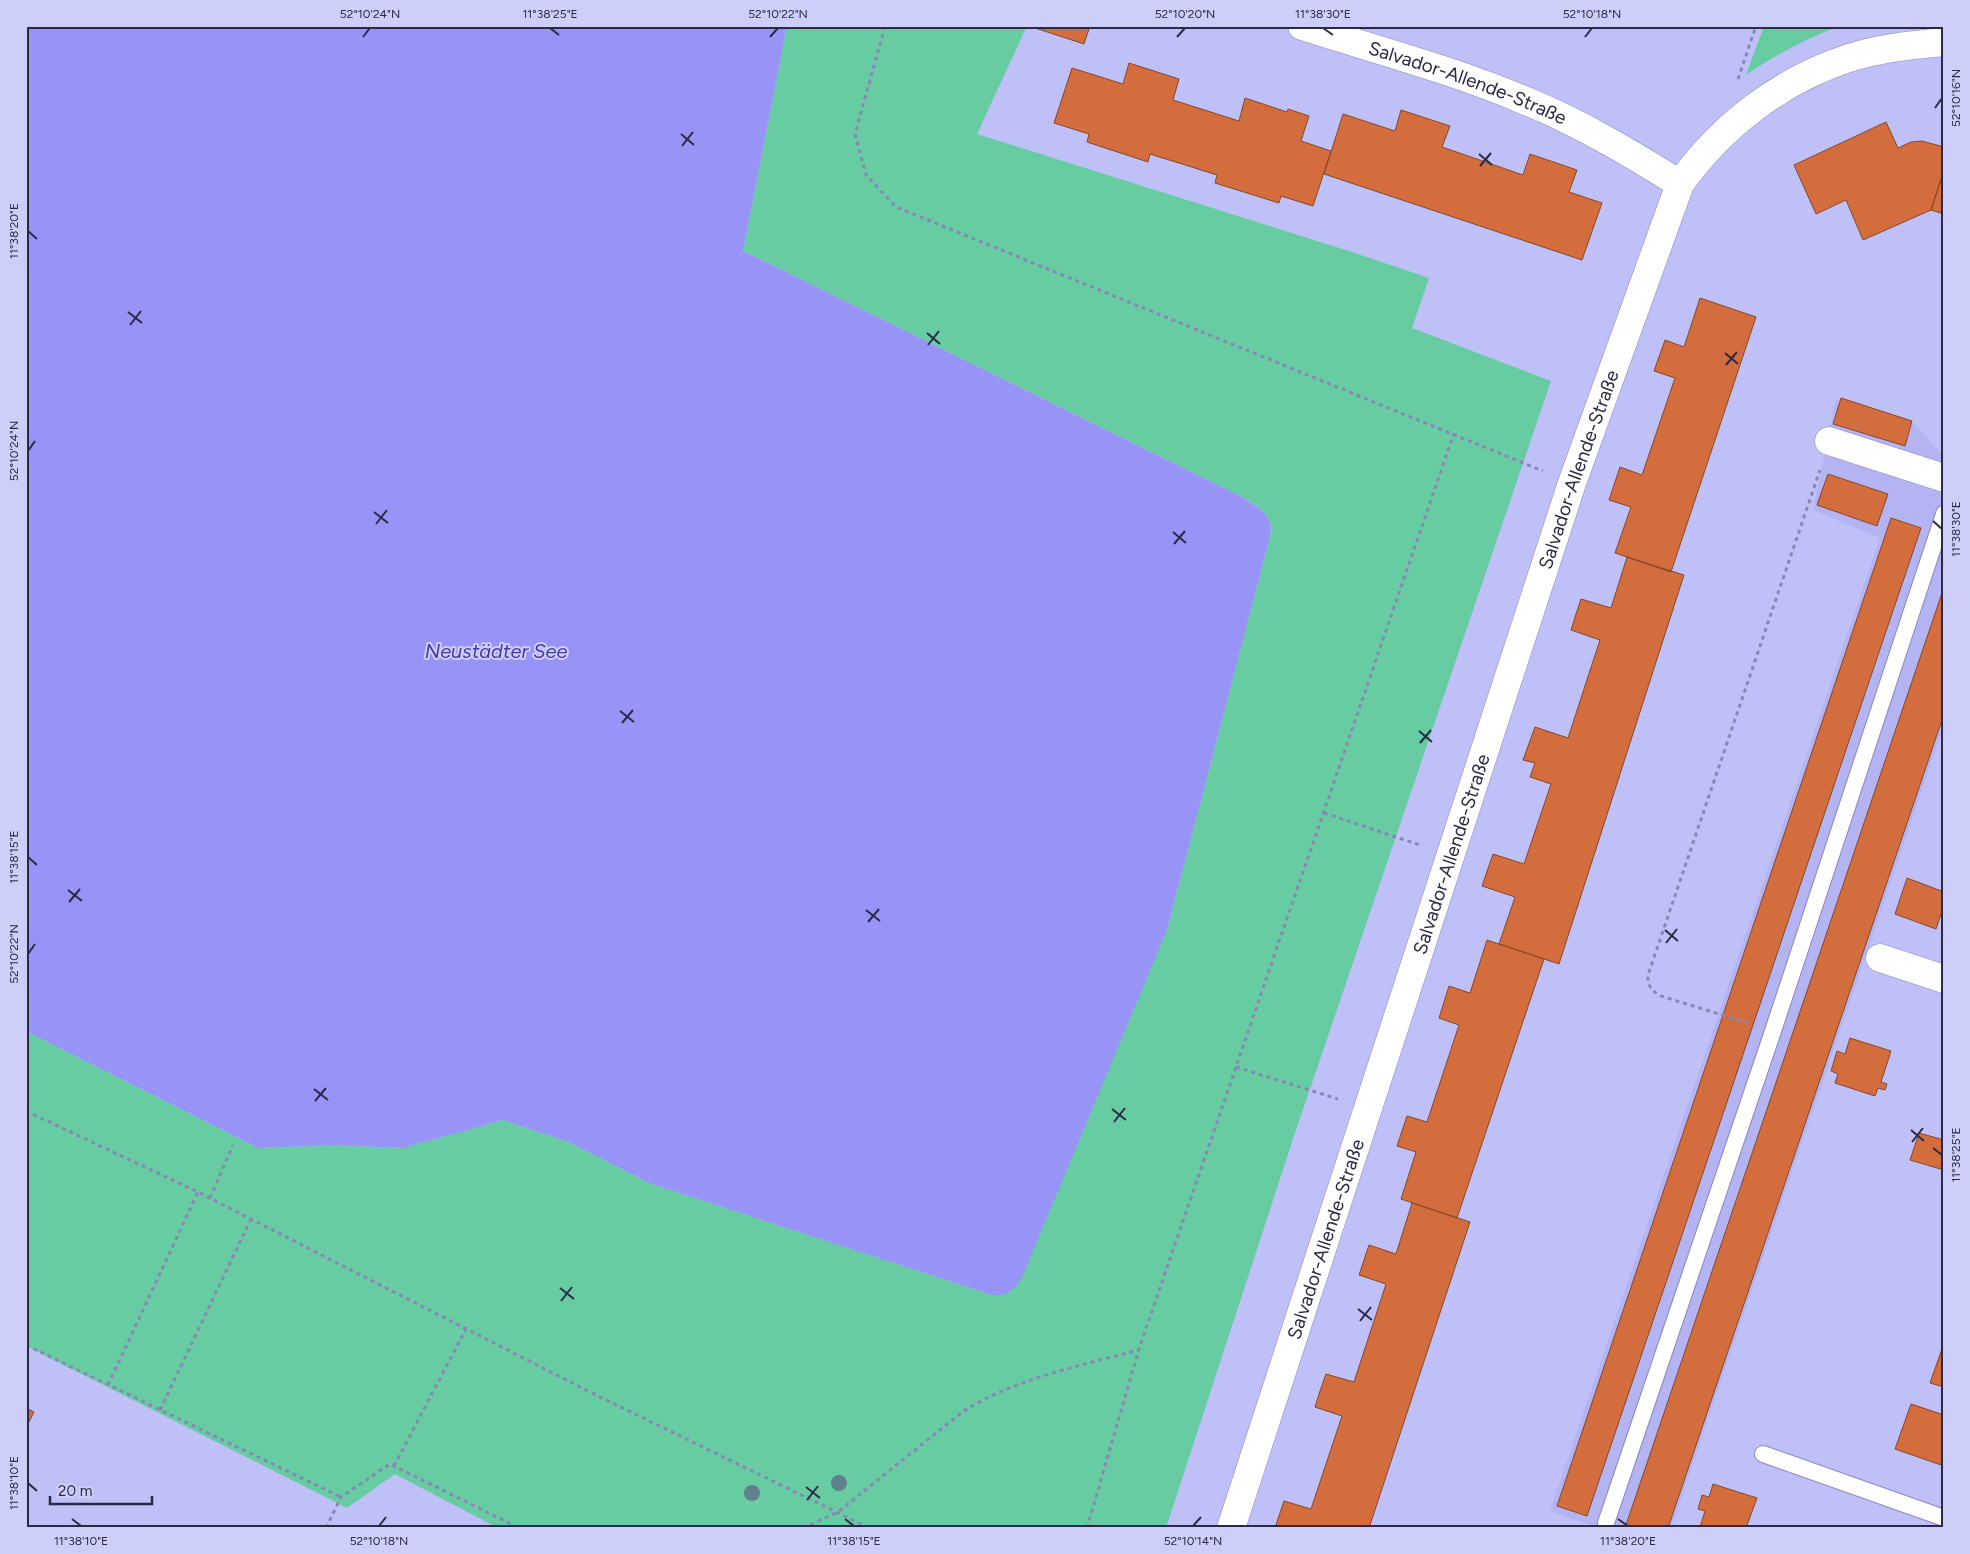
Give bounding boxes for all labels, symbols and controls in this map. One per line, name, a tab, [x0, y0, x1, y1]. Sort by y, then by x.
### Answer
text: 52°10'24"N	[340, 7, 400, 21]
text: 11°38'25"E	[522, 7, 578, 21]
text: 52°10'22"N	[748, 7, 808, 21]
text: 52°10'20"N	[1155, 7, 1215, 21]
text: 11°38'30"E	[1295, 7, 1351, 21]
text: 52°10'18"N	[1563, 7, 1621, 21]
street label: Salvador-Allende-Straße	[1366, 36, 1570, 129]
text: 52°10'16"N	[1949, 69, 1963, 127]
text: 11°38'20"E	[7, 203, 21, 259]
street label: Salvador-Allende-Straße	[1533, 367, 1623, 572]
text: 52°10'24"N	[7, 421, 21, 481]
text: 11°38'30"E	[1949, 501, 1963, 557]
water label: Neustädter See	[425, 639, 567, 663]
street label: Salvador-Allende-Straße	[1408, 751, 1494, 957]
text: 11°38'15"E	[7, 830, 21, 884]
text: 52°10'22"N	[7, 924, 21, 984]
text: 11°38'25"E	[1949, 1127, 1963, 1183]
street label: Salvador-Allende-Straße	[1282, 1136, 1369, 1342]
text: 11°38'10"E	[7, 1456, 21, 1510]
scale bar	[50, 1474, 152, 1506]
text: 20 m	[58, 1482, 92, 1500]
text: 11°38'10"E	[54, 1534, 108, 1548]
text: 52°10'18"N	[350, 1534, 408, 1548]
text: 11°38'15"E	[827, 1534, 881, 1548]
text: 52°10'14"N	[1164, 1534, 1222, 1548]
text: 11°38'20"E	[1600, 1534, 1656, 1548]

